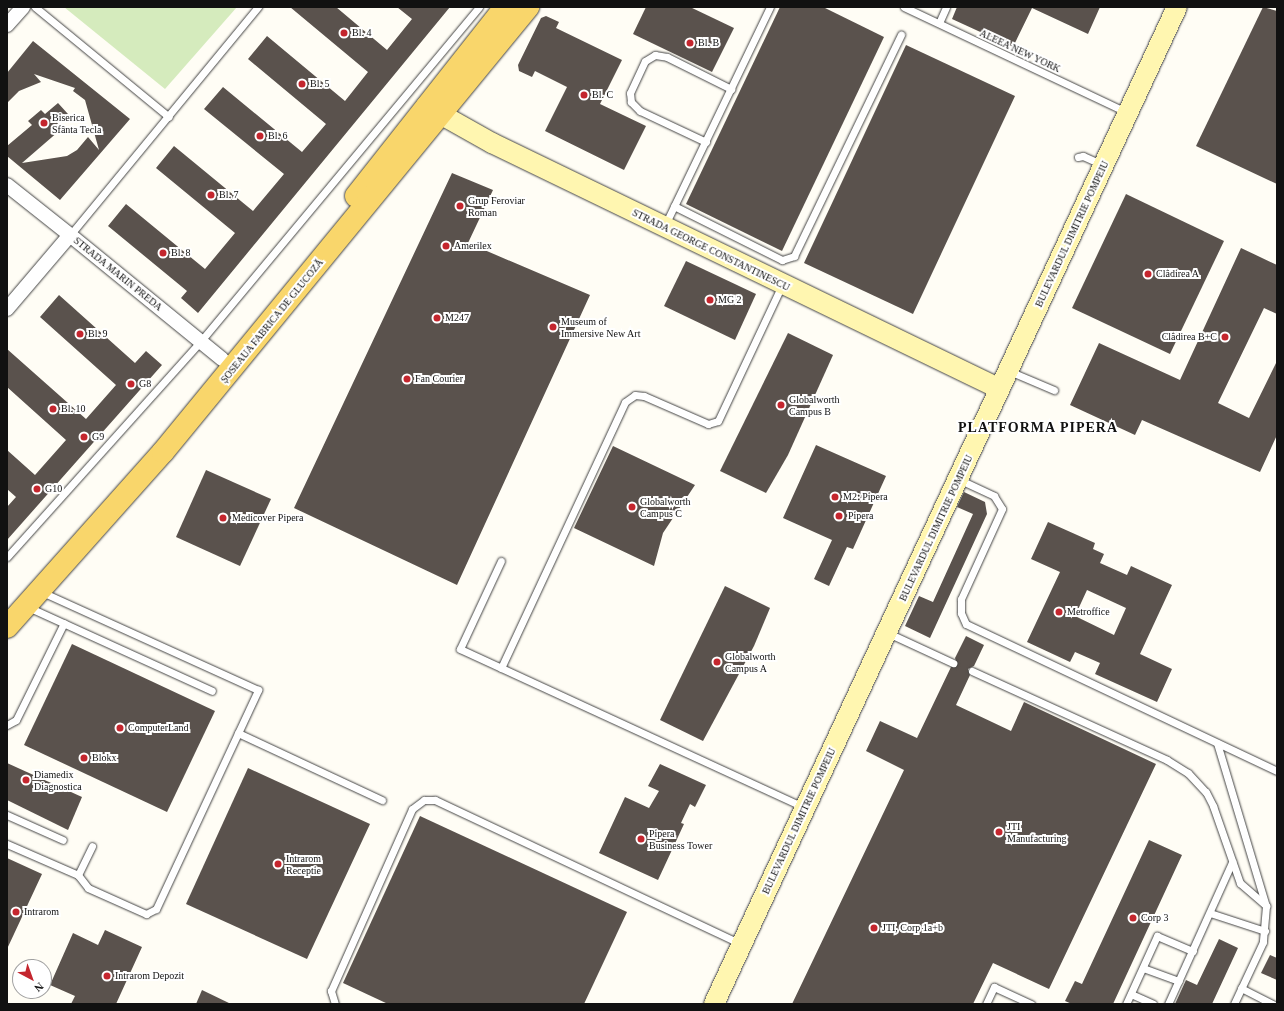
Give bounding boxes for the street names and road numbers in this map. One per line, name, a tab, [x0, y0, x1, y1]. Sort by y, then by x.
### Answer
street label: ALEEA NEW YORK	[977, 27, 1063, 75]
street label: BULEVARDUL DIMITRIE POMPEIU	[1033, 159, 1111, 309]
street label: STRADA GEORGE CONSTANTINESCU	[630, 206, 792, 294]
street label: STRADA MARIN PREDA	[71, 234, 165, 314]
street label: ȘOSEAUA FABRICA DE GLUCOZĂ	[218, 256, 326, 386]
street label: BULEVARDUL DIMITRIE POMPEIU	[897, 453, 975, 603]
street label: BULEVARDUL DIMITRIE POMPEIU	[760, 746, 838, 896]

